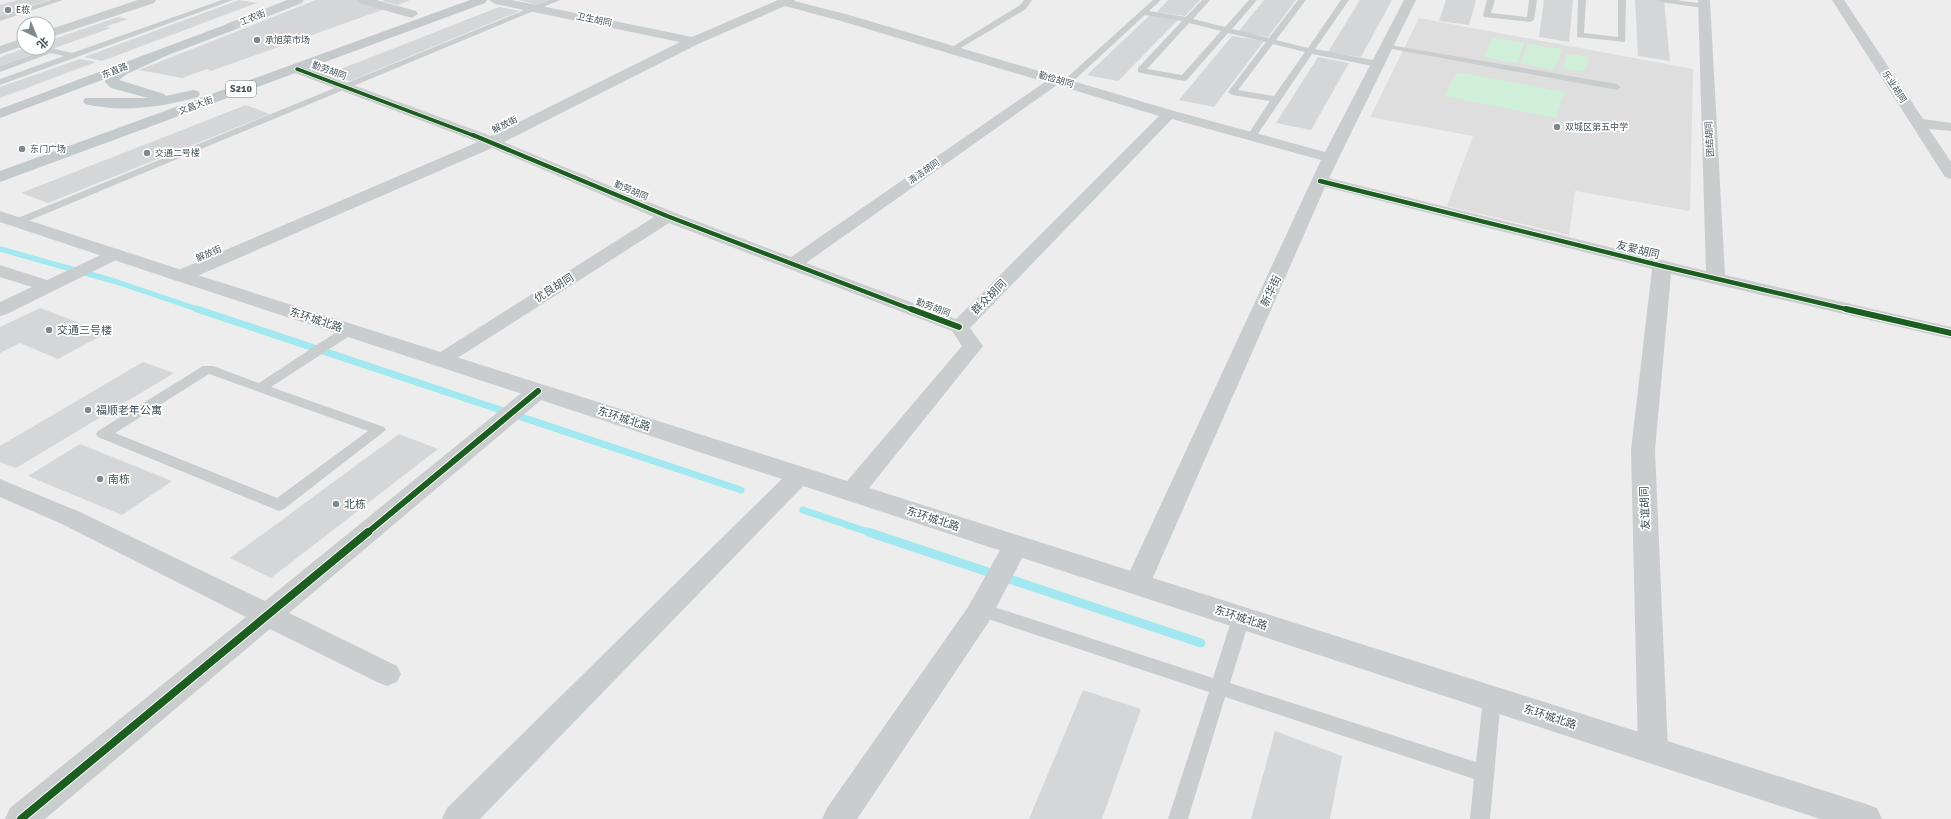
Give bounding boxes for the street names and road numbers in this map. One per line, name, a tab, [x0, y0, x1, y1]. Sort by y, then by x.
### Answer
street label: 工农街	[238, 8, 268, 28]
street label: 卫生胡同	[575, 11, 613, 29]
street label: 勤劳胡同	[310, 60, 348, 82]
street label: 东直路	[100, 61, 130, 81]
street label: 乐业胡同	[1880, 69, 1908, 105]
street label: 勤俭胡同	[1037, 70, 1075, 90]
road number: S210	[226, 81, 256, 97]
street label: 文昌大街	[177, 95, 215, 117]
street label: 解放街	[490, 114, 520, 136]
street label: 团结胡同	[1704, 121, 1716, 157]
street label: 清洁胡同	[906, 157, 942, 187]
street label: 勤劳胡同	[612, 179, 650, 203]
street label: 友爱胡同	[1615, 238, 1661, 262]
street label: 解放街	[194, 244, 224, 264]
street label: 优良胡同	[532, 271, 576, 305]
street label: 新华街	[1258, 273, 1284, 309]
street label: 群众胡同	[969, 277, 1009, 317]
street label: 勤劳胡同	[914, 296, 952, 320]
street label: 东环城北路	[288, 305, 344, 335]
street label: 东环城北路	[596, 404, 652, 434]
street label: 友谊胡同	[1638, 486, 1652, 530]
street label: 东环城北路	[905, 504, 961, 534]
street label: 东环城北路	[1213, 603, 1269, 633]
street label: 东环城北路	[1522, 702, 1578, 732]

